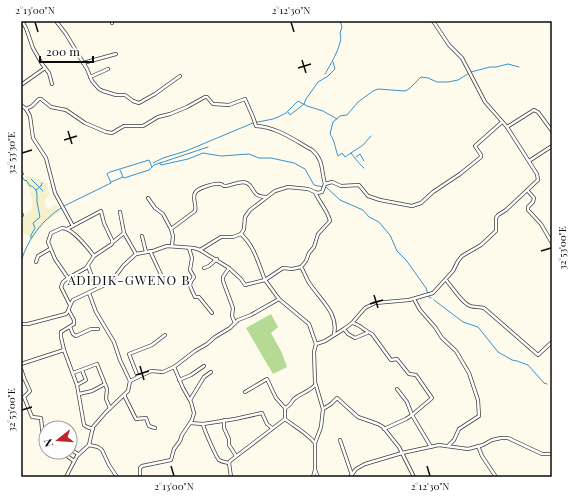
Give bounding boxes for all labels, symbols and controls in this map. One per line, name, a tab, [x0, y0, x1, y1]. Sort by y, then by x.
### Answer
text: 2°13'00"N	[15, 3, 55, 17]
text: 2°12'30"N	[272, 3, 310, 17]
scale bar	[40, 38, 93, 64]
text: 200 m	[46, 43, 80, 59]
text: 32°53'30"E	[4, 132, 18, 174]
text: 32°53'00"E	[555, 226, 569, 270]
district label: ADIDIK-GWENO B	[66, 271, 191, 288]
text: 32°53'00"E	[4, 388, 18, 432]
north arrow	[38, 420, 78, 460]
text: N	[40, 437, 56, 449]
text: 2°13'00"N	[154, 479, 194, 493]
text: 2°12'30"N	[411, 479, 449, 493]

